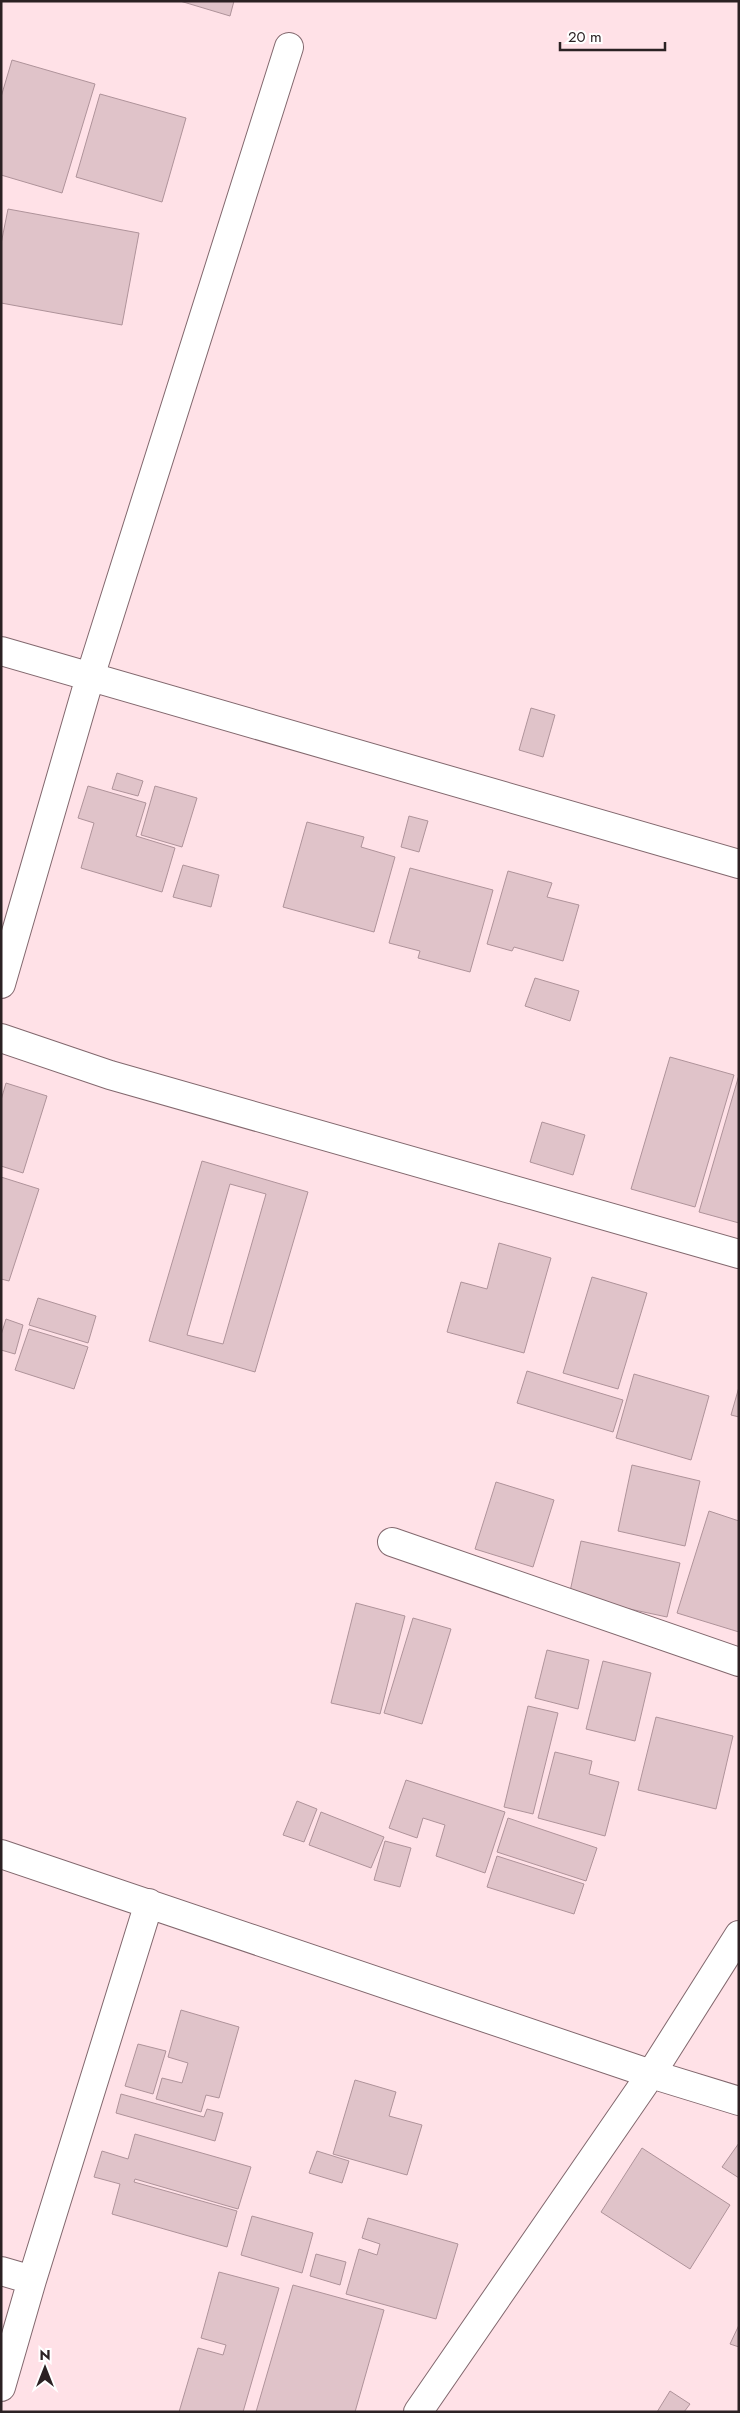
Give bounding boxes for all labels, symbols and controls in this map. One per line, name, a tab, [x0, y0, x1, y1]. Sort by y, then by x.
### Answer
scale bar	[560, 20, 665, 52]
text: 20 m	[568, 26, 602, 48]
north arrow	[20, 2343, 70, 2393]
text: N	[39, 2345, 51, 2365]

